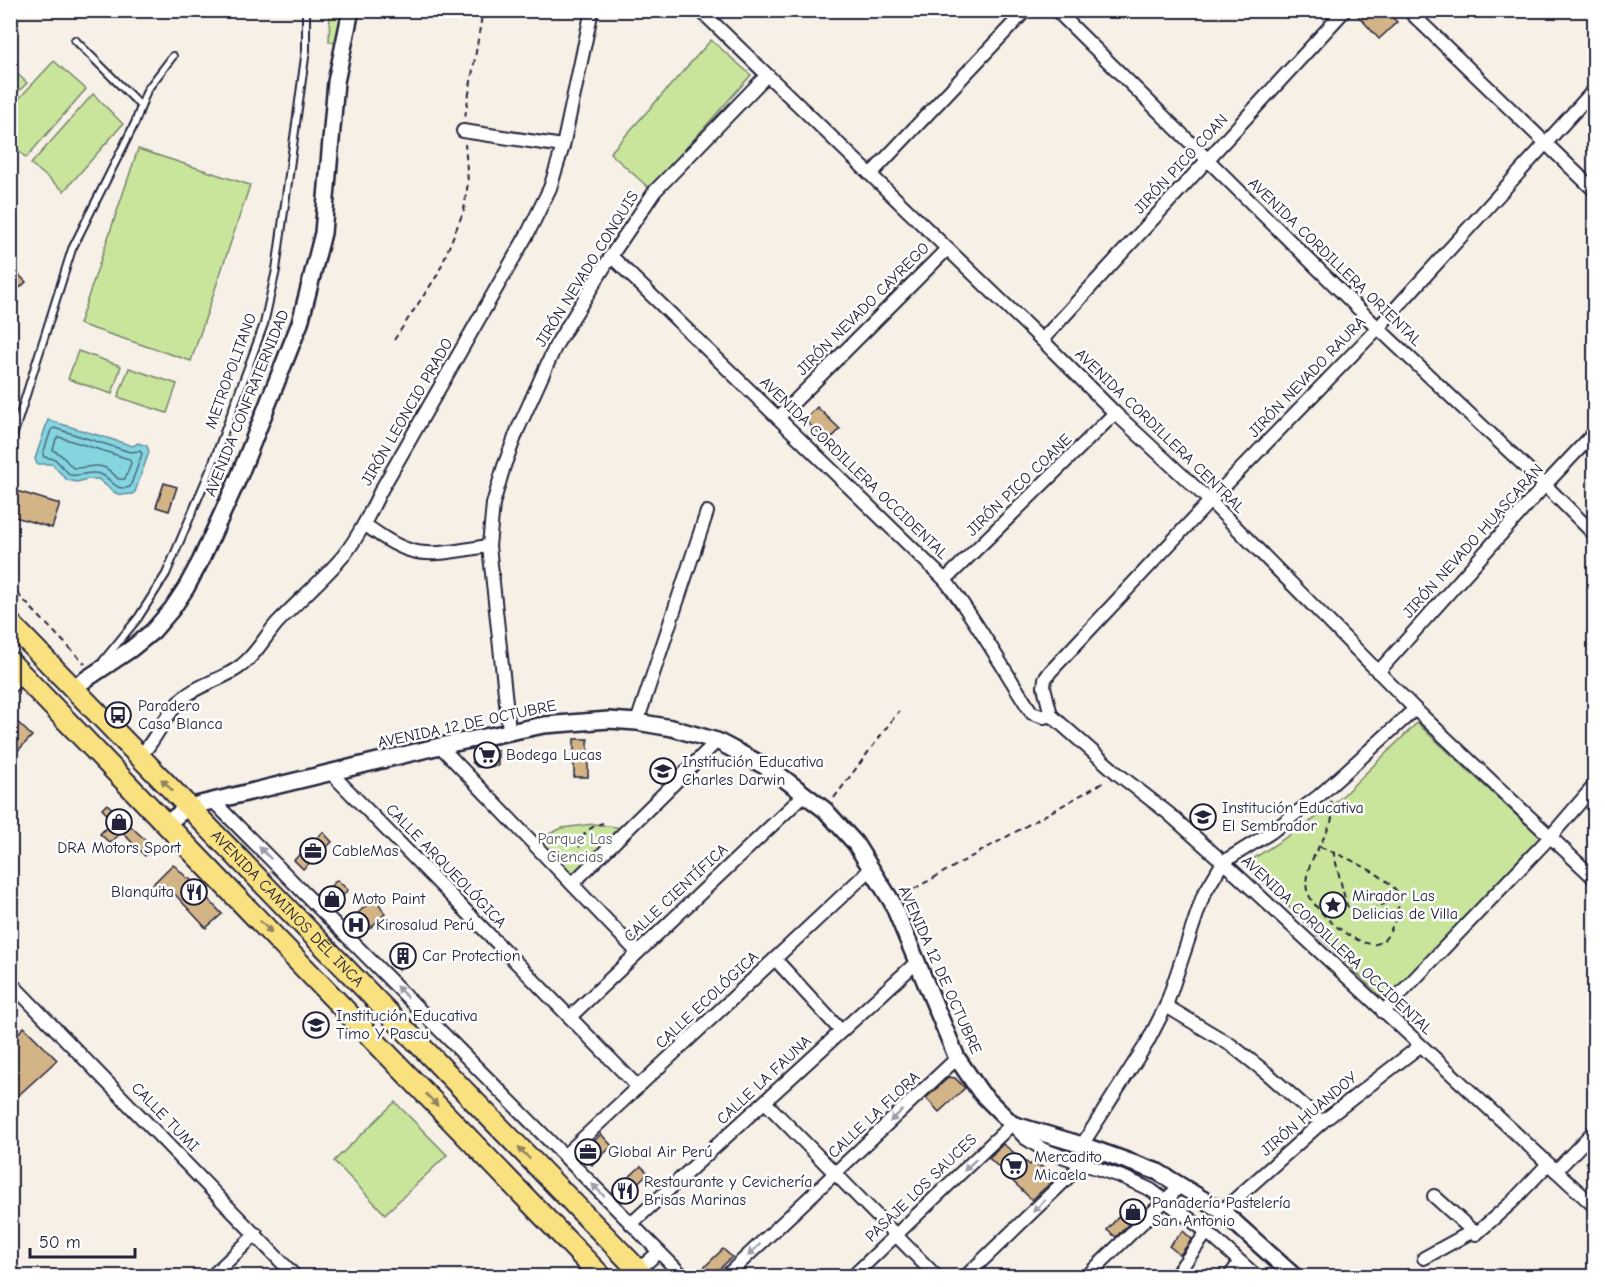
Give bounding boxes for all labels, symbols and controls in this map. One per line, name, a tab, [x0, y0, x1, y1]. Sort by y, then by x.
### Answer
street label: JIRÓN PICO COAN	[1130, 110, 1232, 217]
street label: AVENIDA CORDILLERA ORIENTAL	[1245, 174, 1425, 350]
street label: JIRÓN NEVADO CONQUIS	[531, 187, 642, 350]
street label: JIRÓN NEVADO CAYREGO	[792, 238, 933, 379]
street label: AVENIDA CONFRATERNIDAD	[201, 307, 293, 499]
street label: METROPOLITANO	[202, 311, 260, 431]
street label: JIRÓN NEVADO RAURA	[1244, 312, 1369, 441]
street label: JIRÓN LEONCIO PRADO	[357, 335, 457, 489]
street label: AVENIDA CORDILLERA CENTRAL	[1071, 345, 1249, 517]
street label: AVENIDA CORDILLERA OCCIDENTAL	[756, 373, 952, 563]
street label: JIRÓN PICO COANE	[962, 429, 1076, 540]
street label: JIRÓN NEVADO HUASCARÁN	[1398, 460, 1547, 622]
street label: AVENIDA 12 DE OCTUBRE	[376, 696, 558, 752]
place label: Paradero Casa Blanca	[138, 697, 223, 733]
bus stop icon: Paradero Casa Blanca	[103, 700, 133, 730]
supermarket icon: Bodega Lucas	[472, 740, 502, 770]
place label: Bodega Lucas	[506, 746, 602, 764]
place label: Institución Educativa Charles Darwin	[682, 753, 824, 789]
school or university icon: Institución Educativa Charles Darwin	[648, 756, 678, 786]
one-way arrow	[161, 779, 175, 793]
place label: Institución Educativa El Sembrador	[1222, 799, 1364, 835]
street label: CALLE ARQUEOLÓGICA	[382, 800, 511, 932]
school or university icon: Institución Educativa El Sembrador	[1188, 802, 1218, 832]
shop icon: DRA Motors Sport	[104, 807, 134, 837]
street label: AVENIDA CAMINOS DEL INCA	[207, 826, 367, 991]
park label: Parque Las Ciencias	[537, 830, 613, 866]
office icon: CableMas	[298, 836, 328, 866]
place label: DRA Motors Sport	[57, 839, 181, 857]
street label: CALLE CIENTÍFICA	[620, 840, 732, 946]
place label: CableMas	[332, 842, 399, 860]
one-way arrow	[257, 846, 272, 860]
street label: AVENIDA CORDILLERA OCCIDENTAL	[1238, 852, 1436, 1038]
restaurant icon: Blanquita	[179, 877, 209, 907]
place label: Blanquita	[111, 883, 174, 901]
street label: AVENIDA 12 DE OCTUBRE	[895, 883, 985, 1057]
shop icon: Moto Paint	[317, 884, 347, 914]
place label: Mirador Las Delicias de Villa	[1352, 887, 1458, 923]
place label: Moto Paint	[352, 890, 426, 908]
place icon: Mirador Las Delicias de Villa	[1318, 890, 1348, 920]
hospital icon: Kirosalud Perú	[341, 910, 371, 940]
place label: Kirosalud Perú	[376, 916, 474, 934]
one-way arrow	[259, 920, 273, 935]
building icon: Car Protection	[388, 941, 418, 971]
place label: Car Protection	[422, 947, 521, 965]
street label: CALLE ECOLÓGICA	[651, 947, 762, 1052]
one-way arrow	[395, 984, 409, 999]
place label: Institución Educativa Timo Y Pascu	[336, 1007, 478, 1043]
school or university icon: Institución Educativa Timo Y Pascu	[301, 1010, 331, 1040]
street label: CALLE LA FAUNA	[713, 1032, 815, 1128]
street label: JIRÓN HUANDOY	[1256, 1067, 1361, 1160]
street label: CALLE LA FLORA	[824, 1068, 924, 1162]
street label: CALLE TUMI	[128, 1079, 202, 1155]
one-way arrow	[425, 1093, 439, 1107]
one-way arrow	[889, 1109, 904, 1123]
street label: PASAJE LOS SAUCES	[862, 1130, 980, 1246]
office icon: Global Air Perú	[573, 1137, 603, 1167]
place label: Global Air Perú	[608, 1143, 713, 1161]
one-way arrow	[517, 1147, 531, 1161]
place label: Mercadito Micaela	[1034, 1148, 1102, 1184]
supermarket icon: Mercadito Micaela	[999, 1151, 1029, 1181]
one-way arrow	[964, 1157, 978, 1171]
place label: Restaurante y Cevichería Brisas Marinas	[644, 1173, 812, 1209]
restaurant icon: Restaurante y Cevichería Brisas Marinas	[610, 1176, 640, 1206]
one-way arrow	[591, 1183, 605, 1197]
place label: Panadería Pastelería San Antonio	[1152, 1194, 1291, 1230]
shop icon: Panadería Pastelería San Antonio	[1118, 1197, 1148, 1227]
one-way arrow	[1033, 1198, 1047, 1212]
scale bar	[30, 1221, 135, 1259]
text: 50 m	[39, 1232, 81, 1253]
one-way arrow	[748, 1242, 762, 1256]

